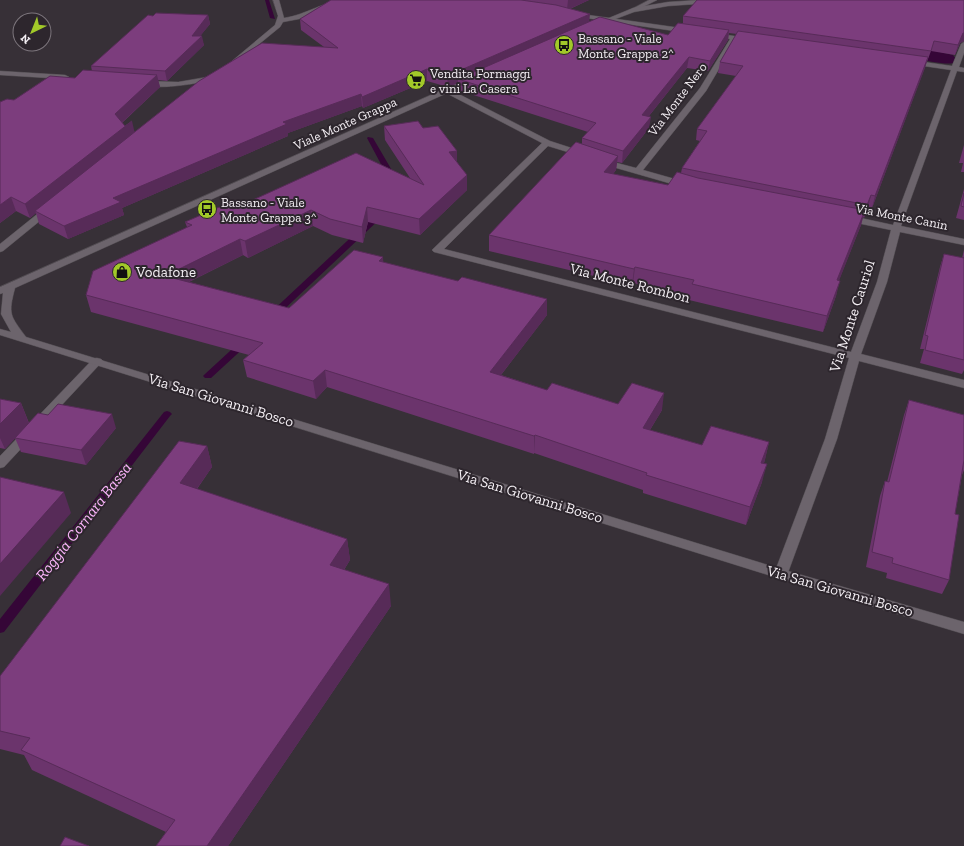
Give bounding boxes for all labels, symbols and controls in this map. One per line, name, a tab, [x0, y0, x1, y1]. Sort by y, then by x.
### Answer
north arrow	[12, 12, 52, 52]
text: N	[18, 31, 33, 47]
place label: Bassano - Viale Monte Grappa 2^	[578, 31, 674, 61]
bus stop icon: Bassano - Viale Monte Grappa 2^	[553, 34, 575, 56]
street label: Via Monte Nero	[644, 59, 710, 140]
place label: Vendita Formaggi e vini La Casera	[429, 66, 531, 96]
supermarket icon: Vendita Formaggi e vini La Casera	[405, 69, 427, 91]
street label: Viale Monte Grappa	[291, 94, 400, 153]
place label: Bassano - Viale Monte Grappa 3^	[221, 195, 317, 225]
bus stop icon: Bassano - Viale Monte Grappa 3^	[196, 198, 218, 220]
street label: Via Monte Canin	[854, 200, 950, 233]
street label: Via Monte Cauriol	[825, 258, 879, 375]
street label: Via Monte Rombon	[567, 259, 692, 307]
shop icon: Vodafone	[111, 261, 133, 283]
place label: Vodafone	[135, 263, 196, 281]
street label: Via San Giovanni Bosco	[145, 369, 296, 431]
water label: Roggia Cornara Bassa	[31, 458, 135, 584]
street label: Via San Giovanni Bosco	[454, 465, 605, 527]
street label: Via San Giovanni Bosco	[764, 561, 915, 621]

